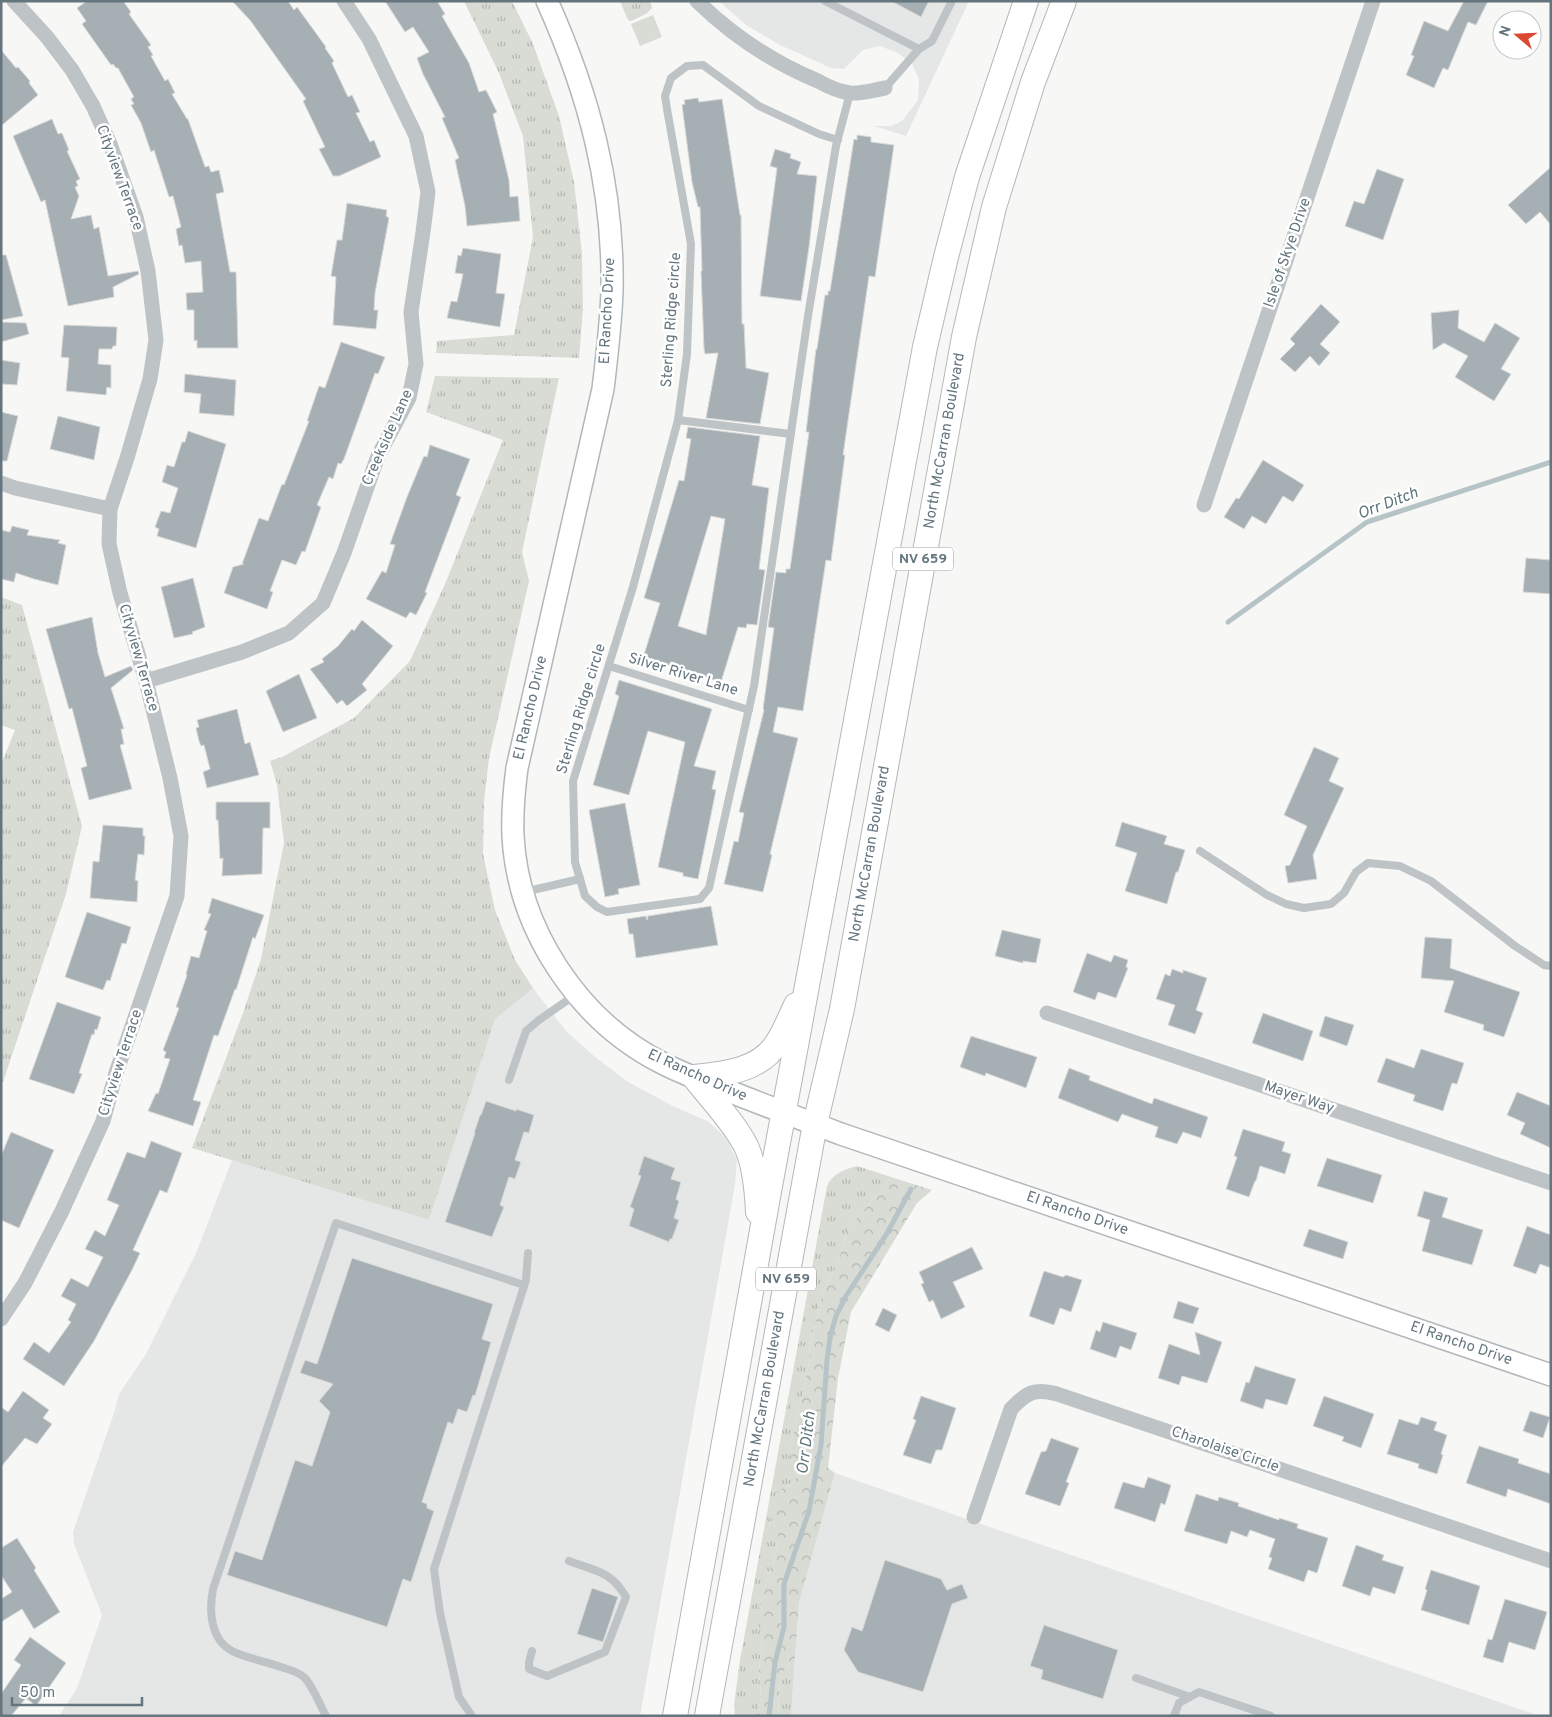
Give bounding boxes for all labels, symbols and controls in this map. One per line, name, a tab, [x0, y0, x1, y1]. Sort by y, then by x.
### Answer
north arrow	[1492, 10, 1542, 60]
text: N	[1496, 24, 1516, 39]
street label: Cityview Terrace	[91, 123, 147, 233]
street label: Isle of Skye Drive	[1260, 196, 1316, 310]
street label: Sterling Ridge circle	[658, 252, 686, 388]
street label: El Rancho Drive	[596, 257, 620, 365]
street label: North McCarran Boulevard	[920, 351, 970, 531]
street label: Creekside Lane	[358, 387, 418, 489]
water label: Orr Ditch	[1355, 483, 1421, 525]
road number: NV 659	[893, 548, 953, 570]
street label: Cityview Terrace	[114, 602, 162, 714]
street label: Sterling Ridge circle	[553, 642, 611, 776]
street label: Silver River Lane	[626, 649, 740, 701]
street label: El Rancho Drive	[510, 654, 552, 762]
street label: North McCarran Boulevard	[845, 764, 895, 944]
street label: Cityview Terrace	[95, 1007, 147, 1119]
street label: El Rancho Drive	[644, 1046, 750, 1106]
street label: Mayer Way	[1262, 1077, 1336, 1119]
street label: El Rancho Drive	[1023, 1188, 1131, 1240]
road number: NV 659	[756, 1268, 816, 1290]
street label: North McCarran Boulevard	[740, 1309, 790, 1489]
street label: El Rancho Drive	[1407, 1318, 1515, 1370]
water label: Orr Ditch	[793, 1410, 821, 1476]
street label: Charolaise Circle	[1169, 1423, 1281, 1477]
scale bar	[12, 1674, 142, 1706]
text: 50 m	[20, 1684, 55, 1703]

